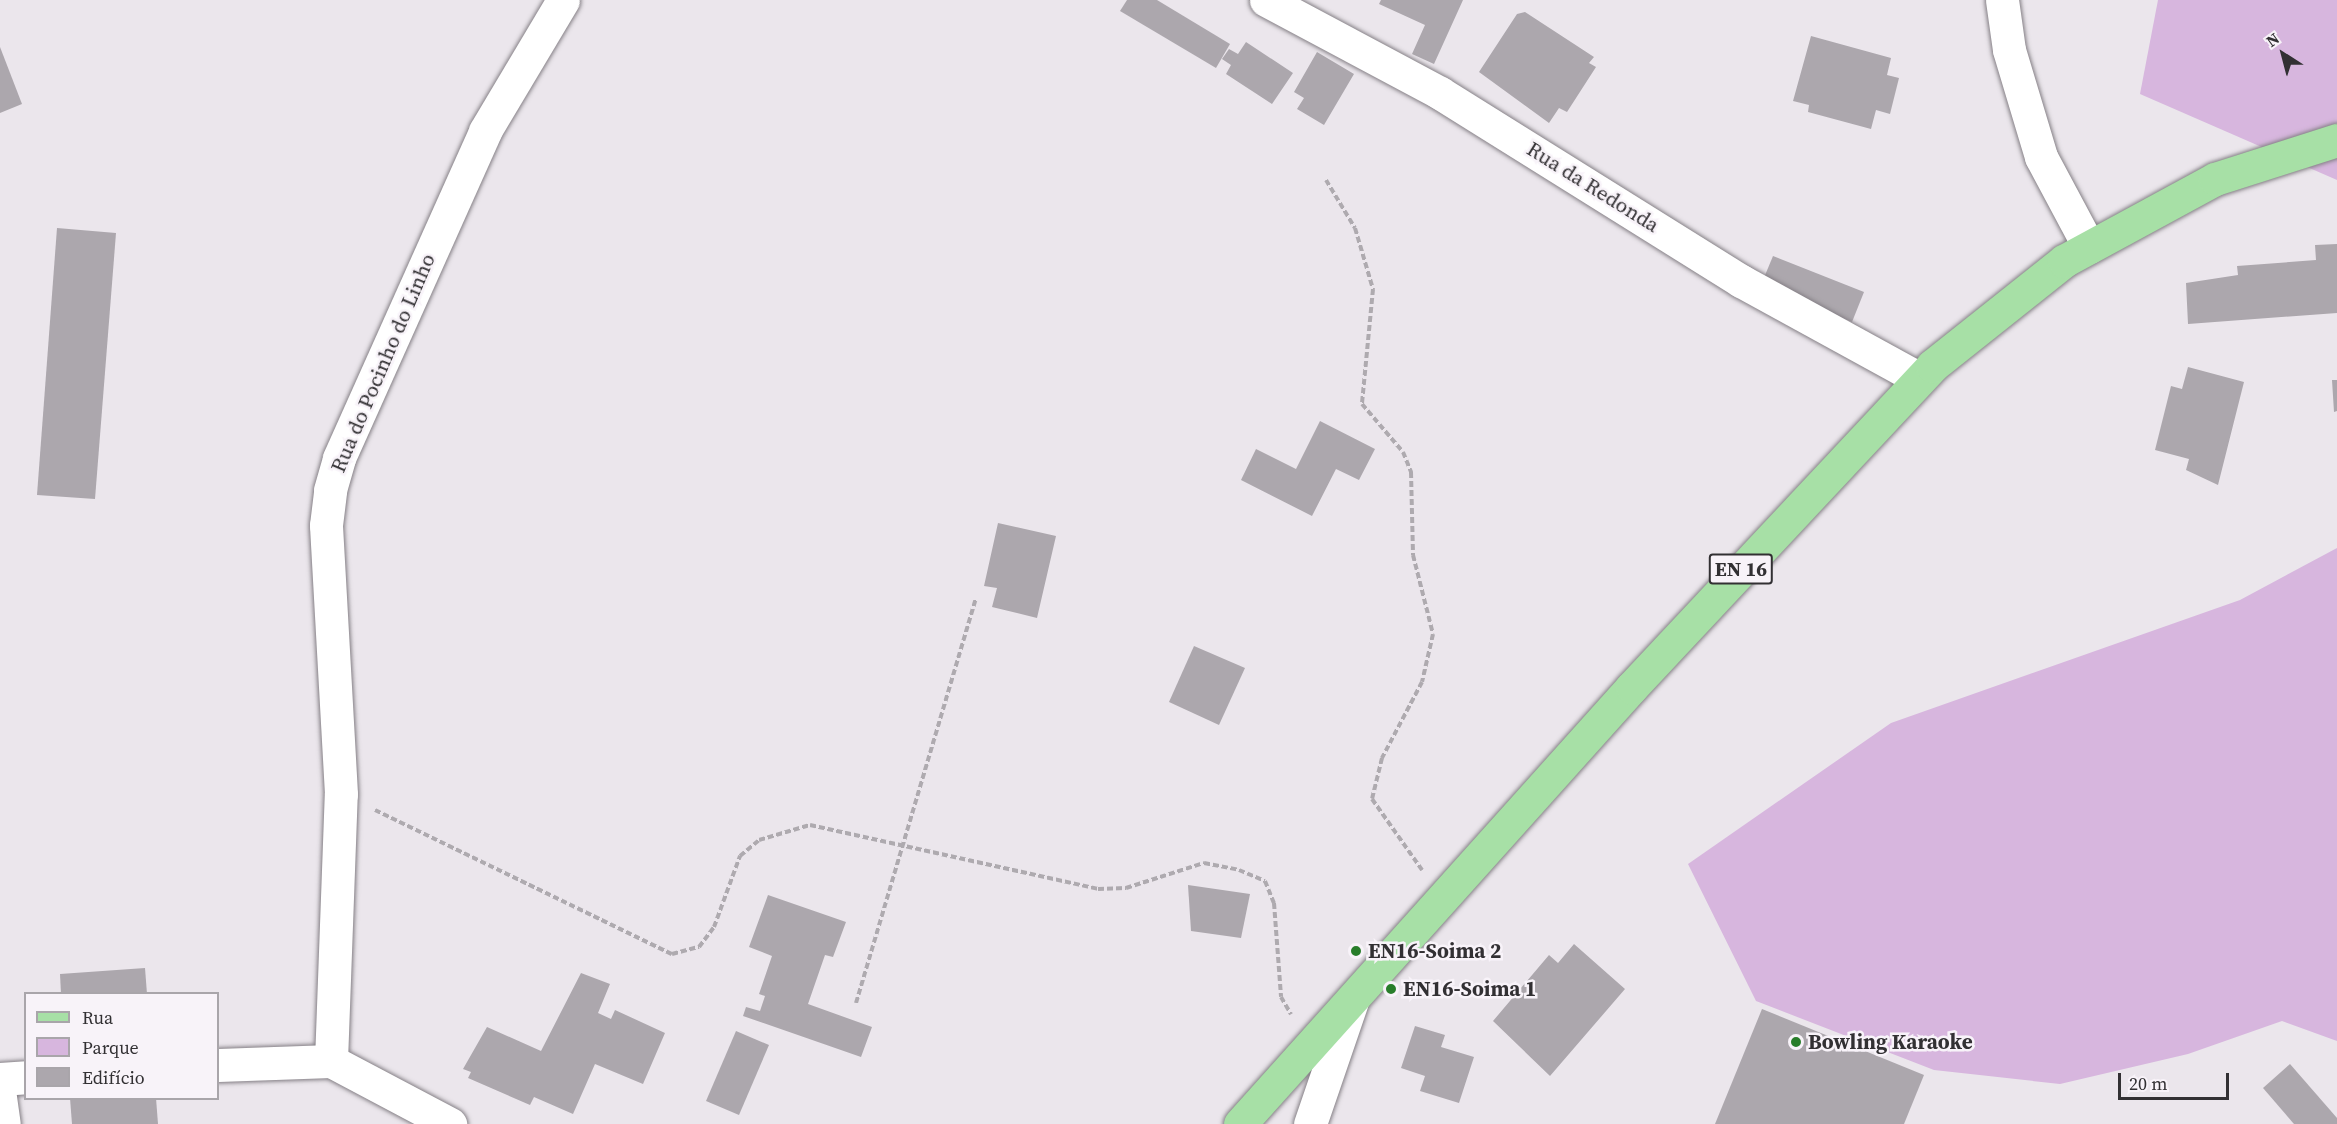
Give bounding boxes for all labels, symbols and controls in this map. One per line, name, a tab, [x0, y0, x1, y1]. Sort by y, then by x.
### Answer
north arrow	[2253, 24, 2313, 84]
text: N	[2261, 27, 2284, 52]
street label: Rua da Redonda	[1522, 136, 1664, 238]
street label: Rua do Pocinho do Linho	[325, 250, 441, 476]
road number: EN 16	[1708, 552, 1774, 586]
place label: EN16-Soima 2	[1368, 938, 1501, 964]
marker: EN16-Soima 2	[1349, 944, 1363, 958]
place label: EN16-Soima 1	[1403, 976, 1536, 1002]
marker: EN16-Soima 1	[1384, 982, 1398, 996]
legend	[24, 992, 219, 1100]
text: Rua	[82, 1005, 113, 1030]
place label: Bowling Karaoke	[1808, 1029, 1973, 1055]
text: Parque	[82, 1035, 139, 1060]
marker: Bowling Karaoke	[1789, 1035, 1803, 1049]
scale bar	[2121, 1061, 2232, 1099]
text: Edifício	[82, 1065, 145, 1090]
text: 20 m	[2129, 1071, 2167, 1096]

